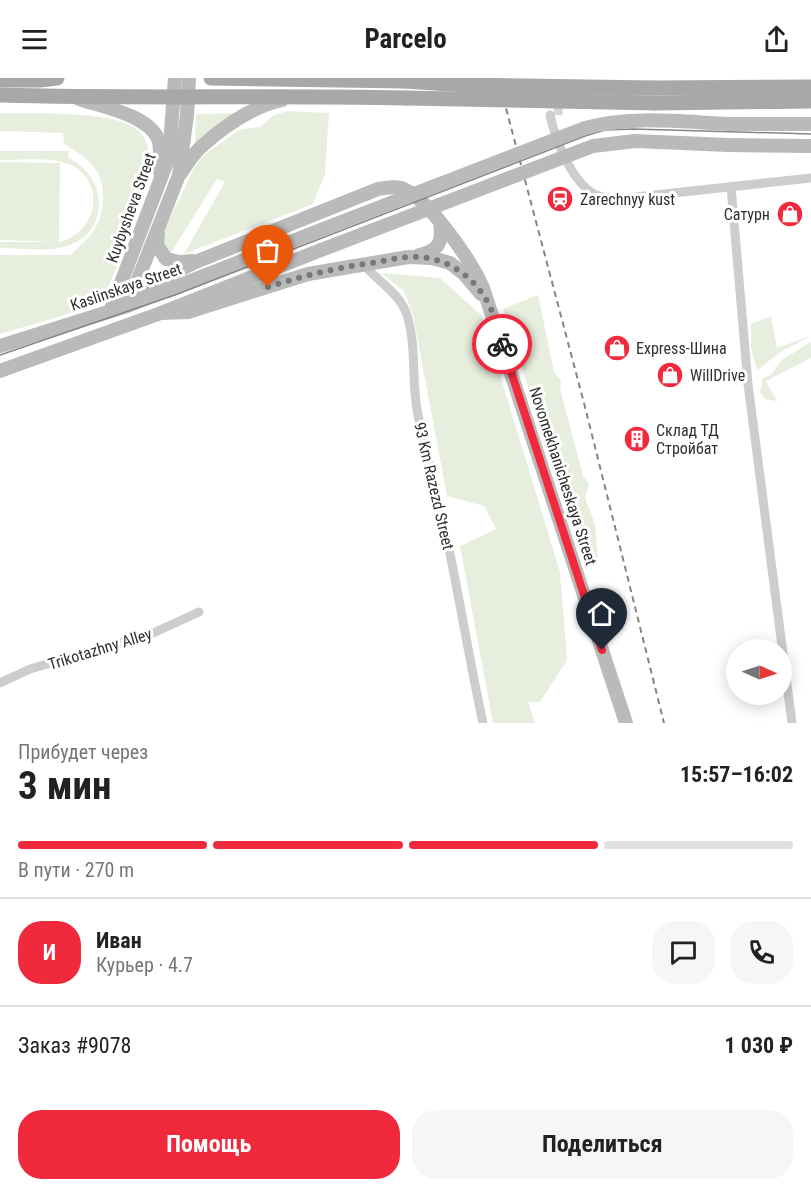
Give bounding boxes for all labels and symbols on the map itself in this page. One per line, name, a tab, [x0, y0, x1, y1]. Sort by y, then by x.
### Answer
street label: Kuybysheva Street	[102, 150, 160, 265]
station icon: Zarechnyy kust	[545, 184, 575, 214]
place label: Zarechnyy kust	[580, 190, 675, 209]
shop icon: Сатурн	[775, 199, 805, 229]
place label: Сатурн	[724, 205, 770, 224]
pin	[242, 225, 293, 287]
street label: Kaslinskaya Street	[68, 259, 184, 315]
courier	[472, 314, 532, 374]
shop icon: Express-Шина	[602, 333, 632, 363]
place label: Express-Шина	[636, 339, 727, 358]
shop icon: WillDrive	[655, 360, 685, 390]
place label: WillDrive	[690, 366, 745, 385]
street label: Novomekhanicheskaya Street	[525, 385, 601, 568]
street label: 93 Km Razezd Street	[410, 420, 458, 552]
place label: Склад ТД Стройбат	[656, 421, 719, 458]
building icon: Склад ТД Стройбат	[622, 424, 652, 454]
pin	[576, 588, 627, 650]
street label: Trikotazhny Alley	[46, 624, 154, 674]
north arrow	[726, 639, 792, 705]

